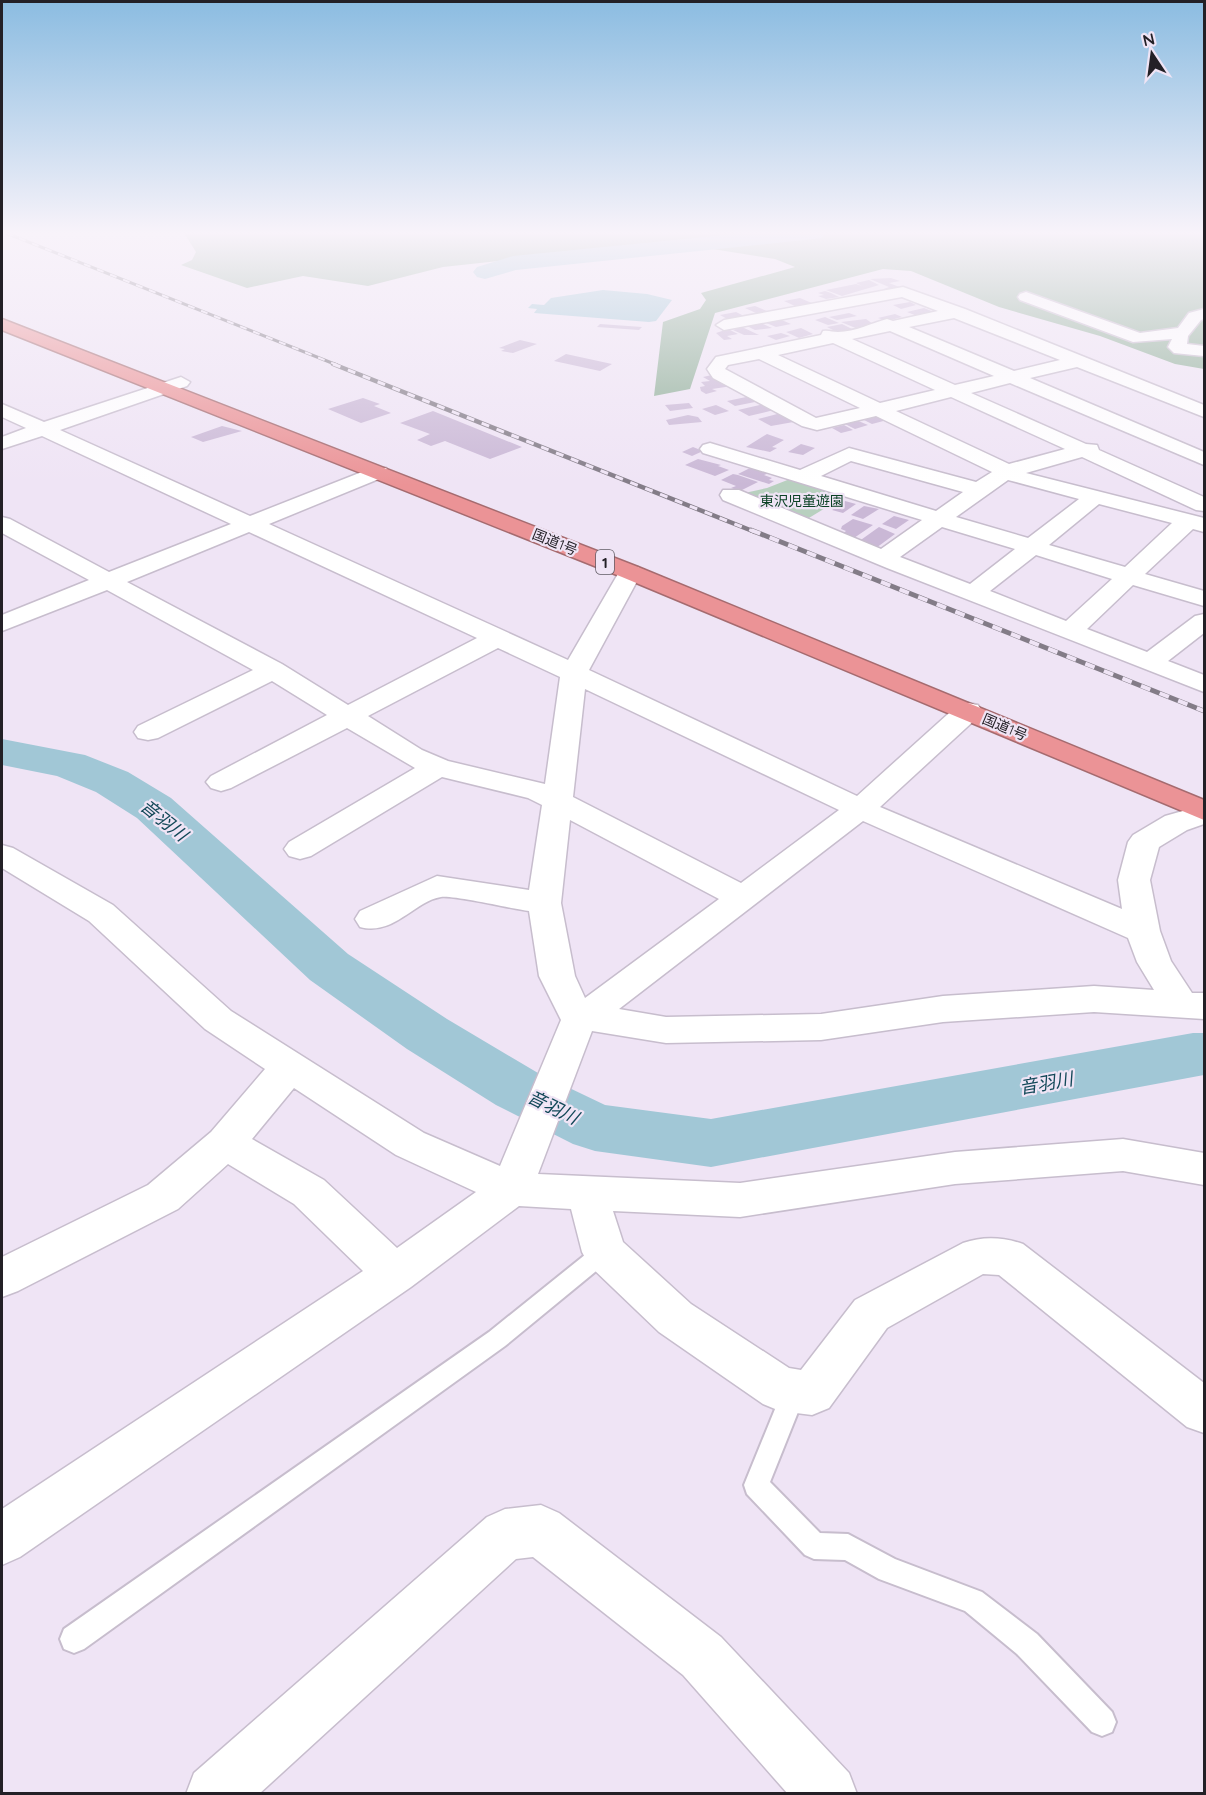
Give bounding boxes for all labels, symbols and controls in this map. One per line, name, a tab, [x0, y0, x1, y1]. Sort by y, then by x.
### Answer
north arrow	[1122, 24, 1182, 84]
text: N	[1141, 28, 1157, 50]
park label: 東沢児童遊園	[760, 492, 844, 510]
street label: 国道1号	[530, 525, 580, 559]
road number: 1	[596, 550, 614, 574]
street label: 国道1号	[980, 709, 1030, 745]
water label: 音羽川	[136, 794, 194, 847]
water label: 音羽川	[1017, 1067, 1077, 1099]
water label: 音羽川	[524, 1085, 584, 1130]

